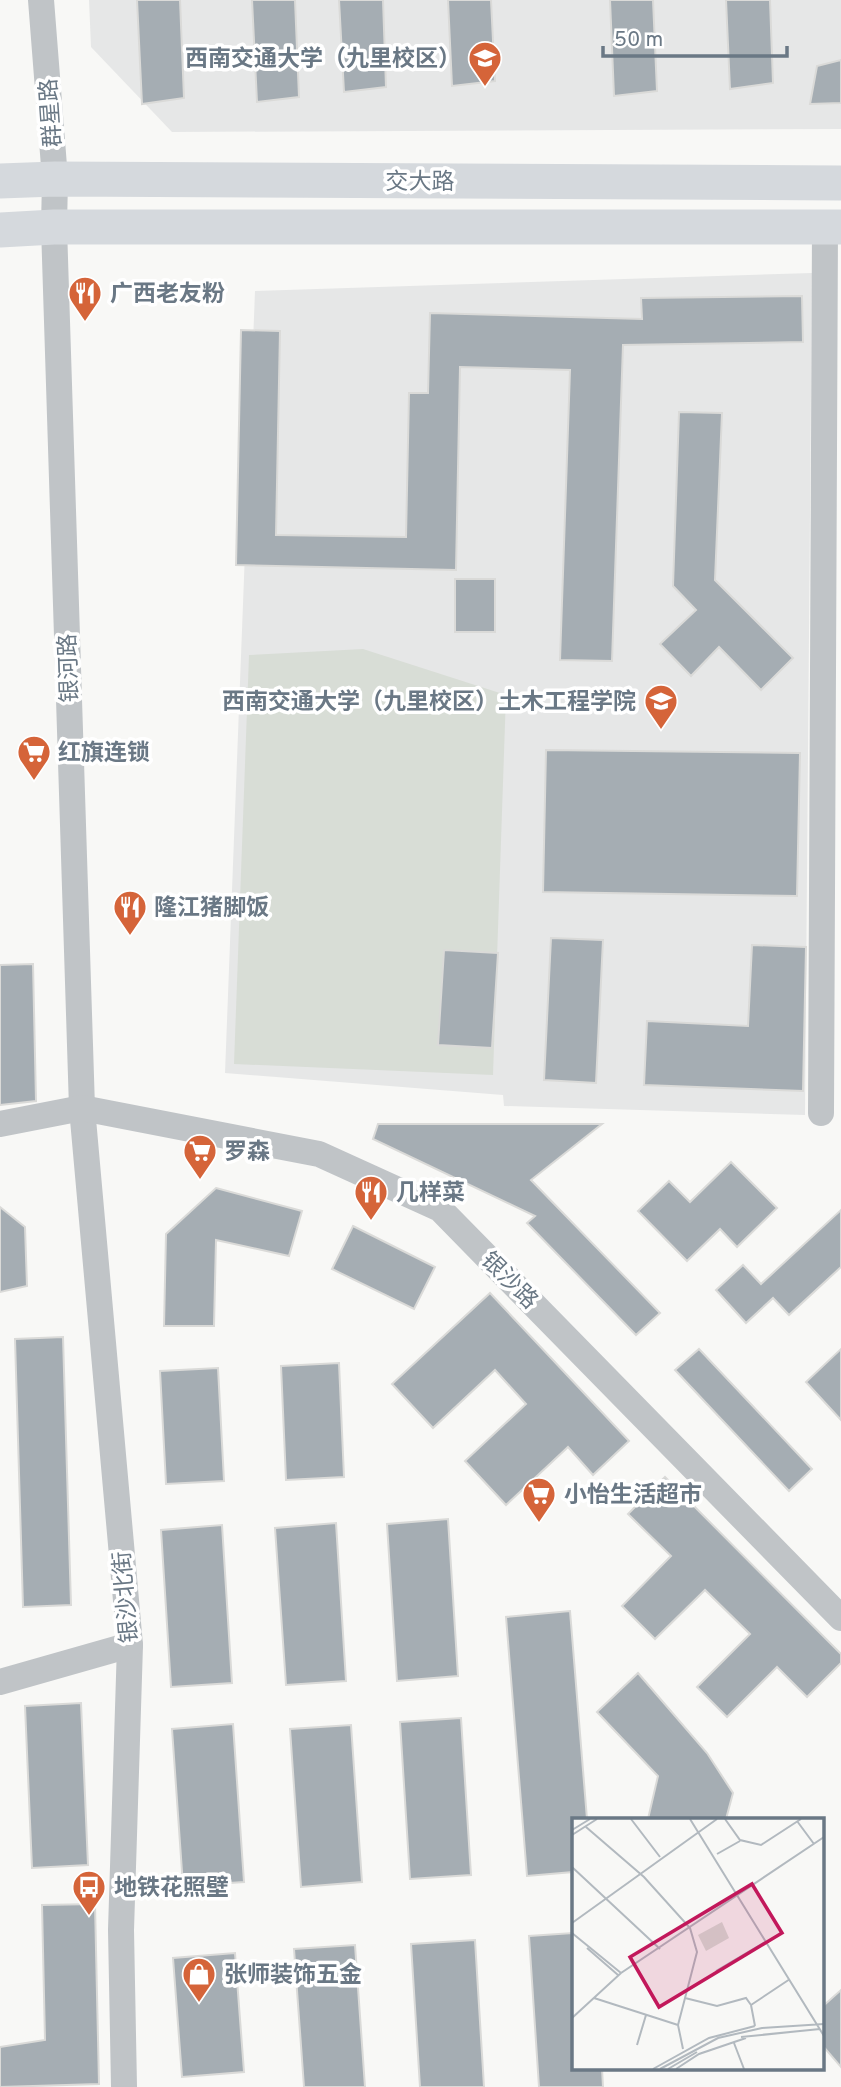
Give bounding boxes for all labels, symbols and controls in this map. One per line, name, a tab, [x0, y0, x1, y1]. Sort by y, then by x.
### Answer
scale bar	[603, 14, 787, 58]
text: 50 m	[614, 27, 663, 54]
school or university icon: 西南交通大学（九里校区）	[466, 39, 504, 88]
place label: 西南交通大学（九里校区）	[185, 46, 461, 75]
street label: 群星路	[36, 77, 69, 148]
street label: 交大路	[386, 169, 455, 198]
restaurant icon: 广西老友粉	[66, 274, 104, 323]
place label: 广西老友粉	[110, 281, 225, 310]
street label: 银河路	[55, 633, 86, 703]
school or university icon: 西南交通大学（九里校区）土木工程学院	[642, 682, 680, 731]
place label: 西南交通大学（九里校区）土木工程学院	[222, 689, 636, 718]
supermarket icon: 红旗连锁	[15, 733, 53, 782]
place label: 红旗连锁	[58, 740, 150, 769]
restaurant icon: 隆江猪脚饭	[111, 888, 149, 937]
place label: 隆江猪脚饭	[154, 895, 269, 924]
supermarket icon: 罗森	[181, 1132, 219, 1181]
place label: 罗森	[224, 1139, 270, 1168]
restaurant icon: 几样菜	[352, 1173, 390, 1222]
place label: 几样菜	[396, 1180, 465, 1209]
street label: 银沙路	[474, 1247, 543, 1316]
supermarket icon: 小怡生活超市	[520, 1475, 558, 1524]
place label: 小怡生活超市	[564, 1481, 702, 1511]
street label: 银沙北街	[109, 1550, 146, 1644]
inset map	[572, 1818, 824, 2070]
bus stop icon: 地铁花照壁	[70, 1868, 108, 1917]
place label: 地铁花照壁	[114, 1875, 229, 1904]
shop icon: 张师装饰五金	[180, 1955, 218, 2004]
place label: 张师装饰五金	[224, 1961, 362, 1991]

